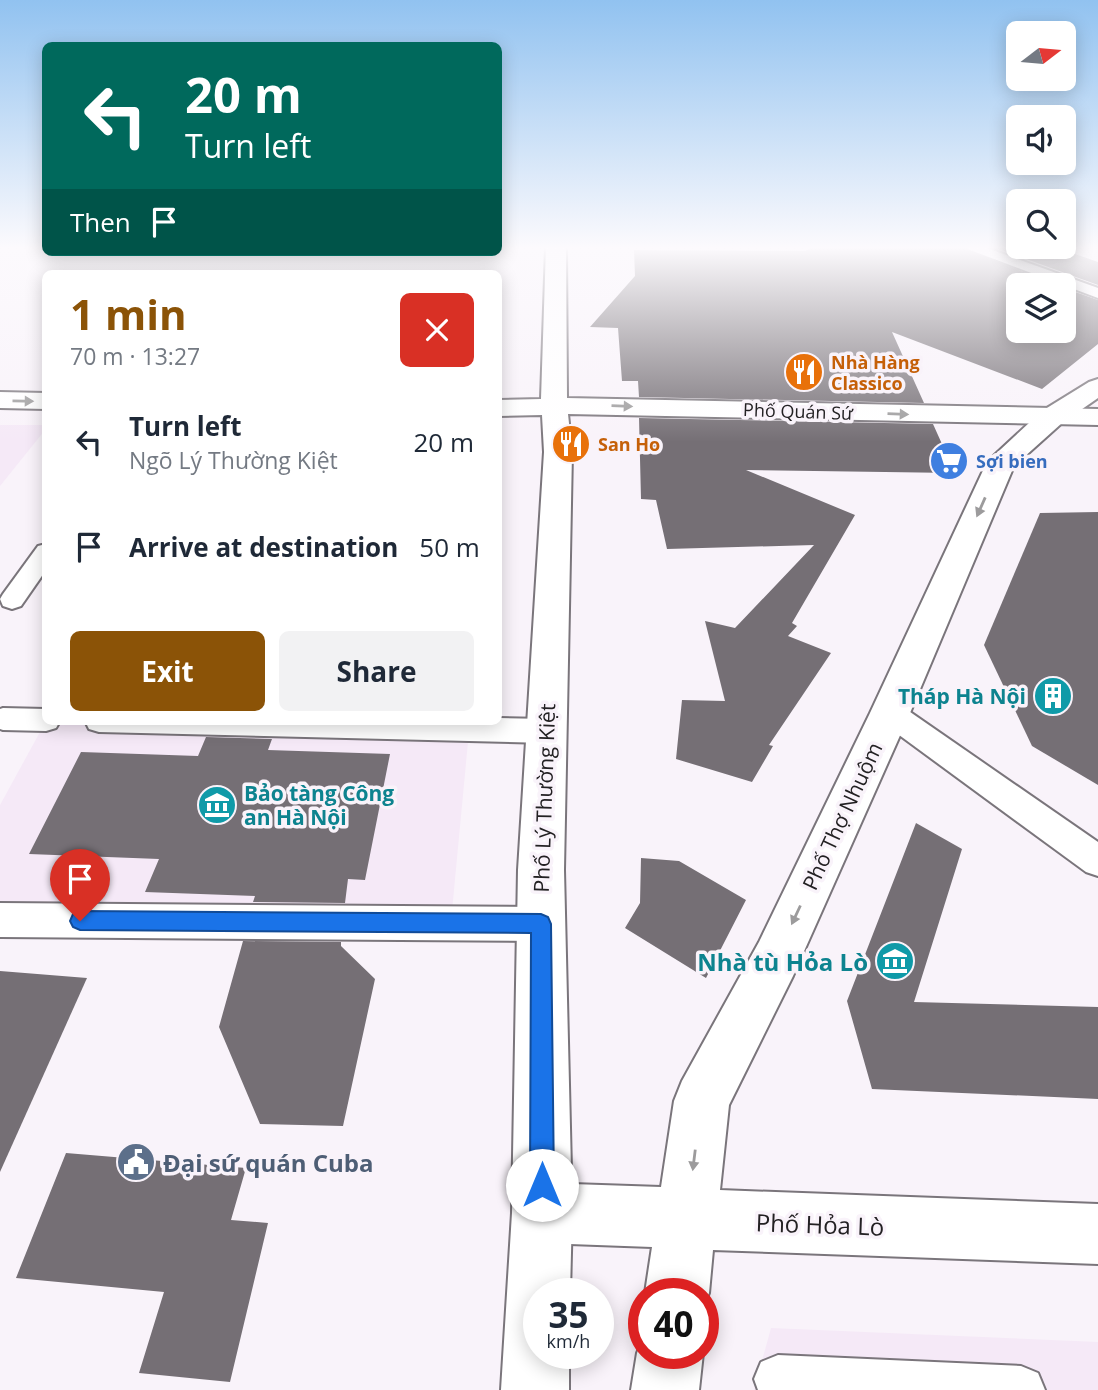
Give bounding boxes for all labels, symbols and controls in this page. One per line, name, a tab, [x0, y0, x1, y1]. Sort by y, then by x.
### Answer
north arrow	[1006, 21, 1076, 91]
map controls	[1006, 21, 1076, 343]
text: 20 m	[185, 61, 302, 127]
icon: left	[70, 70, 161, 161]
button: sound	[1006, 105, 1076, 175]
text: Turn left	[185, 124, 311, 167]
button: search	[1006, 189, 1076, 259]
icon: arrive	[145, 203, 183, 241]
text: Then	[70, 204, 131, 240]
button: layers	[1006, 273, 1076, 343]
text: 1 min	[70, 285, 187, 342]
button: close	[400, 293, 474, 367]
text: 70 m · 13:27	[70, 340, 200, 372]
place label: Nhà Hàng Classico	[831, 350, 920, 395]
restaurant icon: Nhà Hàng Classico	[783, 351, 825, 393]
one-way arrow	[12, 395, 34, 407]
street label: Phố Quán Sứ	[743, 397, 854, 425]
one-way arrow	[611, 400, 633, 411]
text: Turn left	[129, 408, 241, 444]
one-way arrow	[887, 408, 909, 419]
icon: left	[70, 423, 108, 461]
restaurant icon: San Ho	[550, 423, 592, 465]
text: 20 m	[413, 424, 474, 460]
place label: San Ho	[598, 432, 660, 456]
supermarket icon: Sợi bien	[928, 440, 970, 482]
text: Ngõ Lý Thường Kiệt	[129, 444, 338, 476]
place label: Sợi bien	[976, 449, 1048, 473]
one-way arrow	[975, 497, 987, 517]
icon: arrive	[70, 528, 108, 566]
text: Arrive at destination	[129, 529, 398, 565]
text: 50 m	[419, 529, 480, 565]
button: Exit	[70, 631, 265, 711]
button: Share	[279, 631, 474, 711]
building icon: Tháp Hà Nội	[1032, 675, 1074, 717]
place label: Tháp Hà Nội	[898, 682, 1026, 710]
street label: Phố Lý Thường Kiệt	[527, 703, 561, 893]
street label: Phố Thợ Nhuộm	[796, 738, 888, 894]
place label: Bảo tàng Công an Hà Nội	[244, 779, 394, 831]
museum icon: Bảo tàng Công an Hà Nội	[196, 784, 238, 826]
pin	[50, 849, 110, 921]
icon: arrive	[61, 860, 99, 898]
one-way arrow	[790, 905, 802, 925]
museum icon: Nhà tù Hỏa Lò	[874, 940, 916, 982]
place label: Nhà tù Hỏa Lò	[697, 945, 868, 978]
public building icon: Đại sứ quán Cuba	[115, 1141, 157, 1183]
place label: Đại sứ quán Cuba	[163, 1146, 373, 1179]
position arrow	[505, 1148, 579, 1222]
one-way arrow	[689, 1149, 700, 1171]
street label: Phố Hỏa Lò	[755, 1205, 885, 1243]
speed limit sign: 40	[628, 1278, 719, 1369]
text: 35	[548, 1291, 589, 1338]
text: km/h	[547, 1329, 590, 1353]

